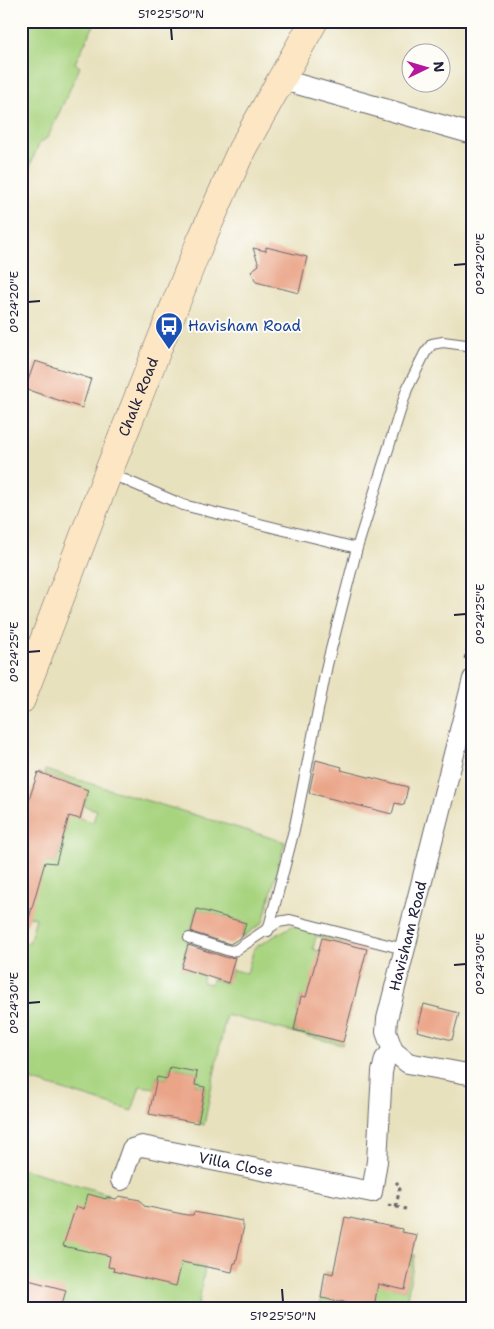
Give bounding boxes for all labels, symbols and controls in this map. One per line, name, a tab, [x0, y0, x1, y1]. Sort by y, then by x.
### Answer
text: 51°25'50"N	[138, 6, 204, 22]
north arrow	[402, 42, 452, 92]
text: N	[430, 61, 448, 73]
text: 0°24'20"E	[472, 233, 488, 295]
text: 0°24'20"E	[6, 271, 22, 333]
bus stop icon: Havisham Road	[154, 311, 184, 350]
place label: Havisham Road	[188, 316, 301, 336]
street label: Chalk Road	[114, 354, 163, 439]
text: 0°24'25"E	[472, 584, 488, 644]
text: 0°24'25"E	[6, 622, 22, 682]
street label: Havisham Road	[384, 878, 432, 993]
text: 0°24'30"E	[472, 933, 488, 995]
text: 0°24'30"E	[6, 972, 22, 1034]
street label: Villa Close	[197, 1148, 275, 1182]
text: 51°25'50"N	[250, 1308, 316, 1324]

